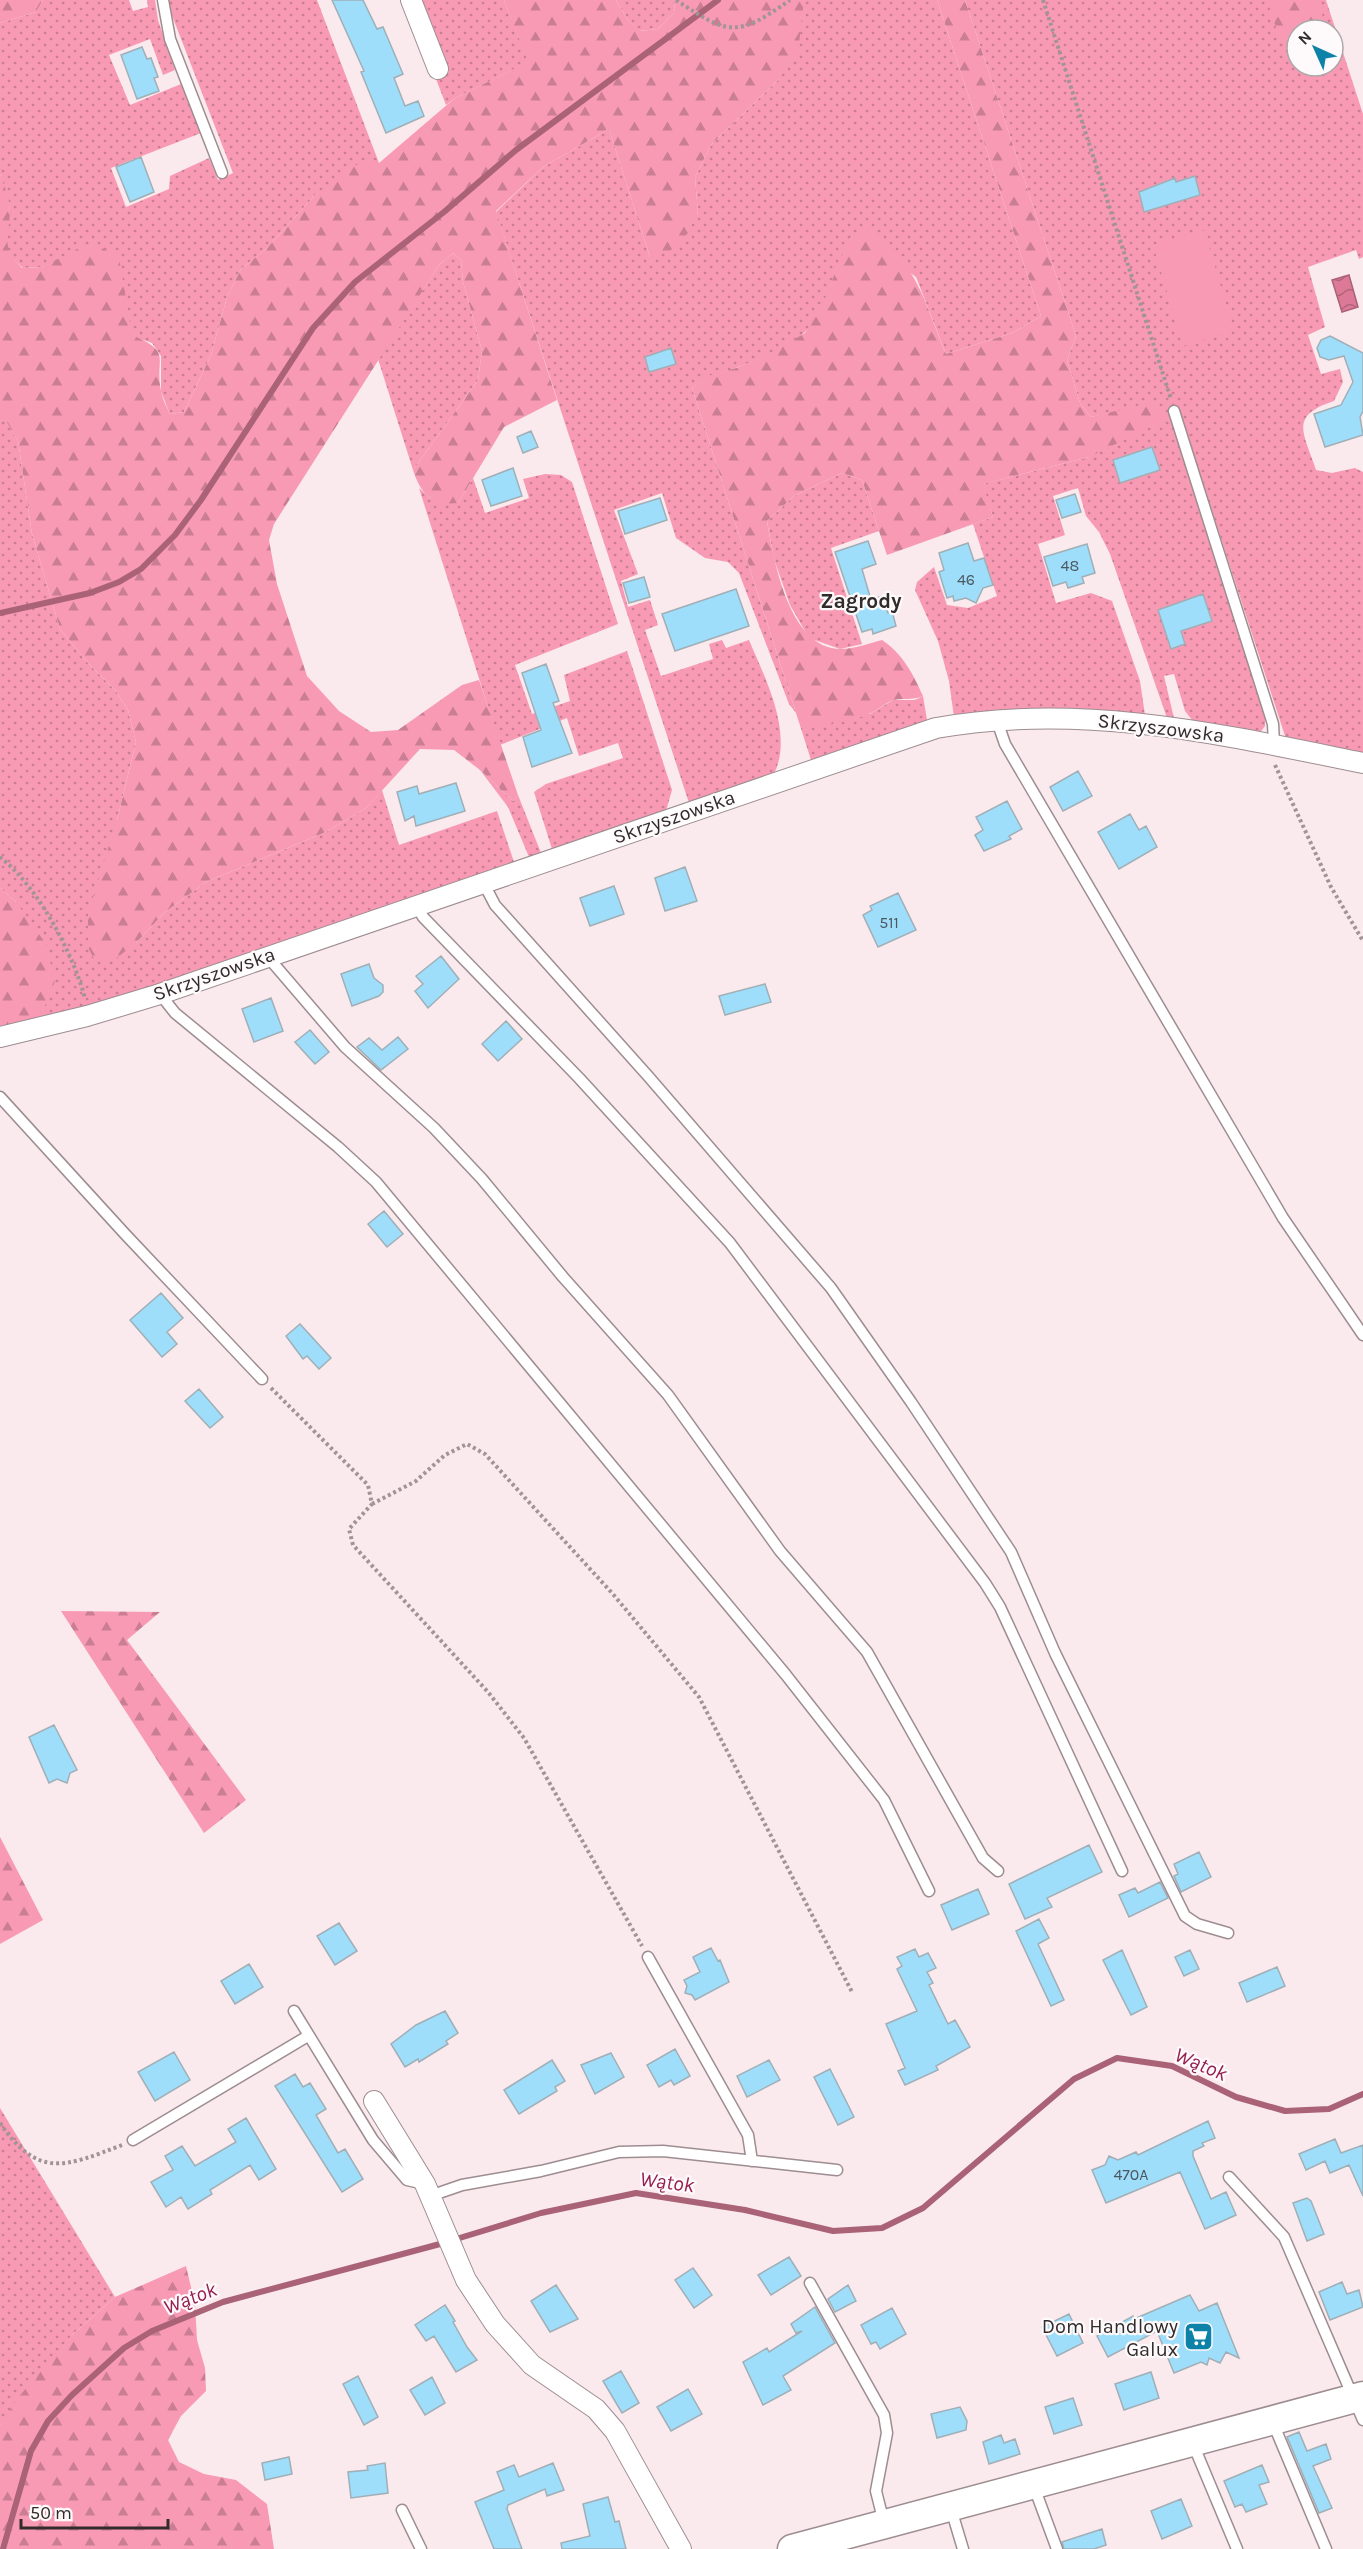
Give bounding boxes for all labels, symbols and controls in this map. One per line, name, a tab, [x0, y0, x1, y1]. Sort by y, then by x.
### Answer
north arrow	[1285, 18, 1345, 78]
text: N	[1294, 27, 1316, 49]
house number: 48	[1061, 556, 1079, 575]
house number: 46	[957, 570, 975, 589]
district label: Zagrody	[820, 589, 902, 613]
street label: Skrzyszowska	[1096, 709, 1226, 747]
street label: Skrzyszowska	[610, 785, 738, 849]
house number: 511	[879, 913, 899, 932]
street label: Skrzyszowska	[150, 942, 278, 1006]
water label: Wątok	[1171, 2042, 1231, 2086]
house number: 470A	[1113, 2165, 1149, 2184]
water label: Wątok	[638, 2167, 696, 2197]
water label: Wątok	[160, 2277, 220, 2319]
place label: Dom Handlowy Galux	[1042, 2315, 1178, 2361]
supermarket icon: Dom Handlowy Galux	[1183, 2321, 1215, 2353]
scale bar	[21, 2492, 168, 2530]
text: 50 m	[30, 2502, 72, 2524]

